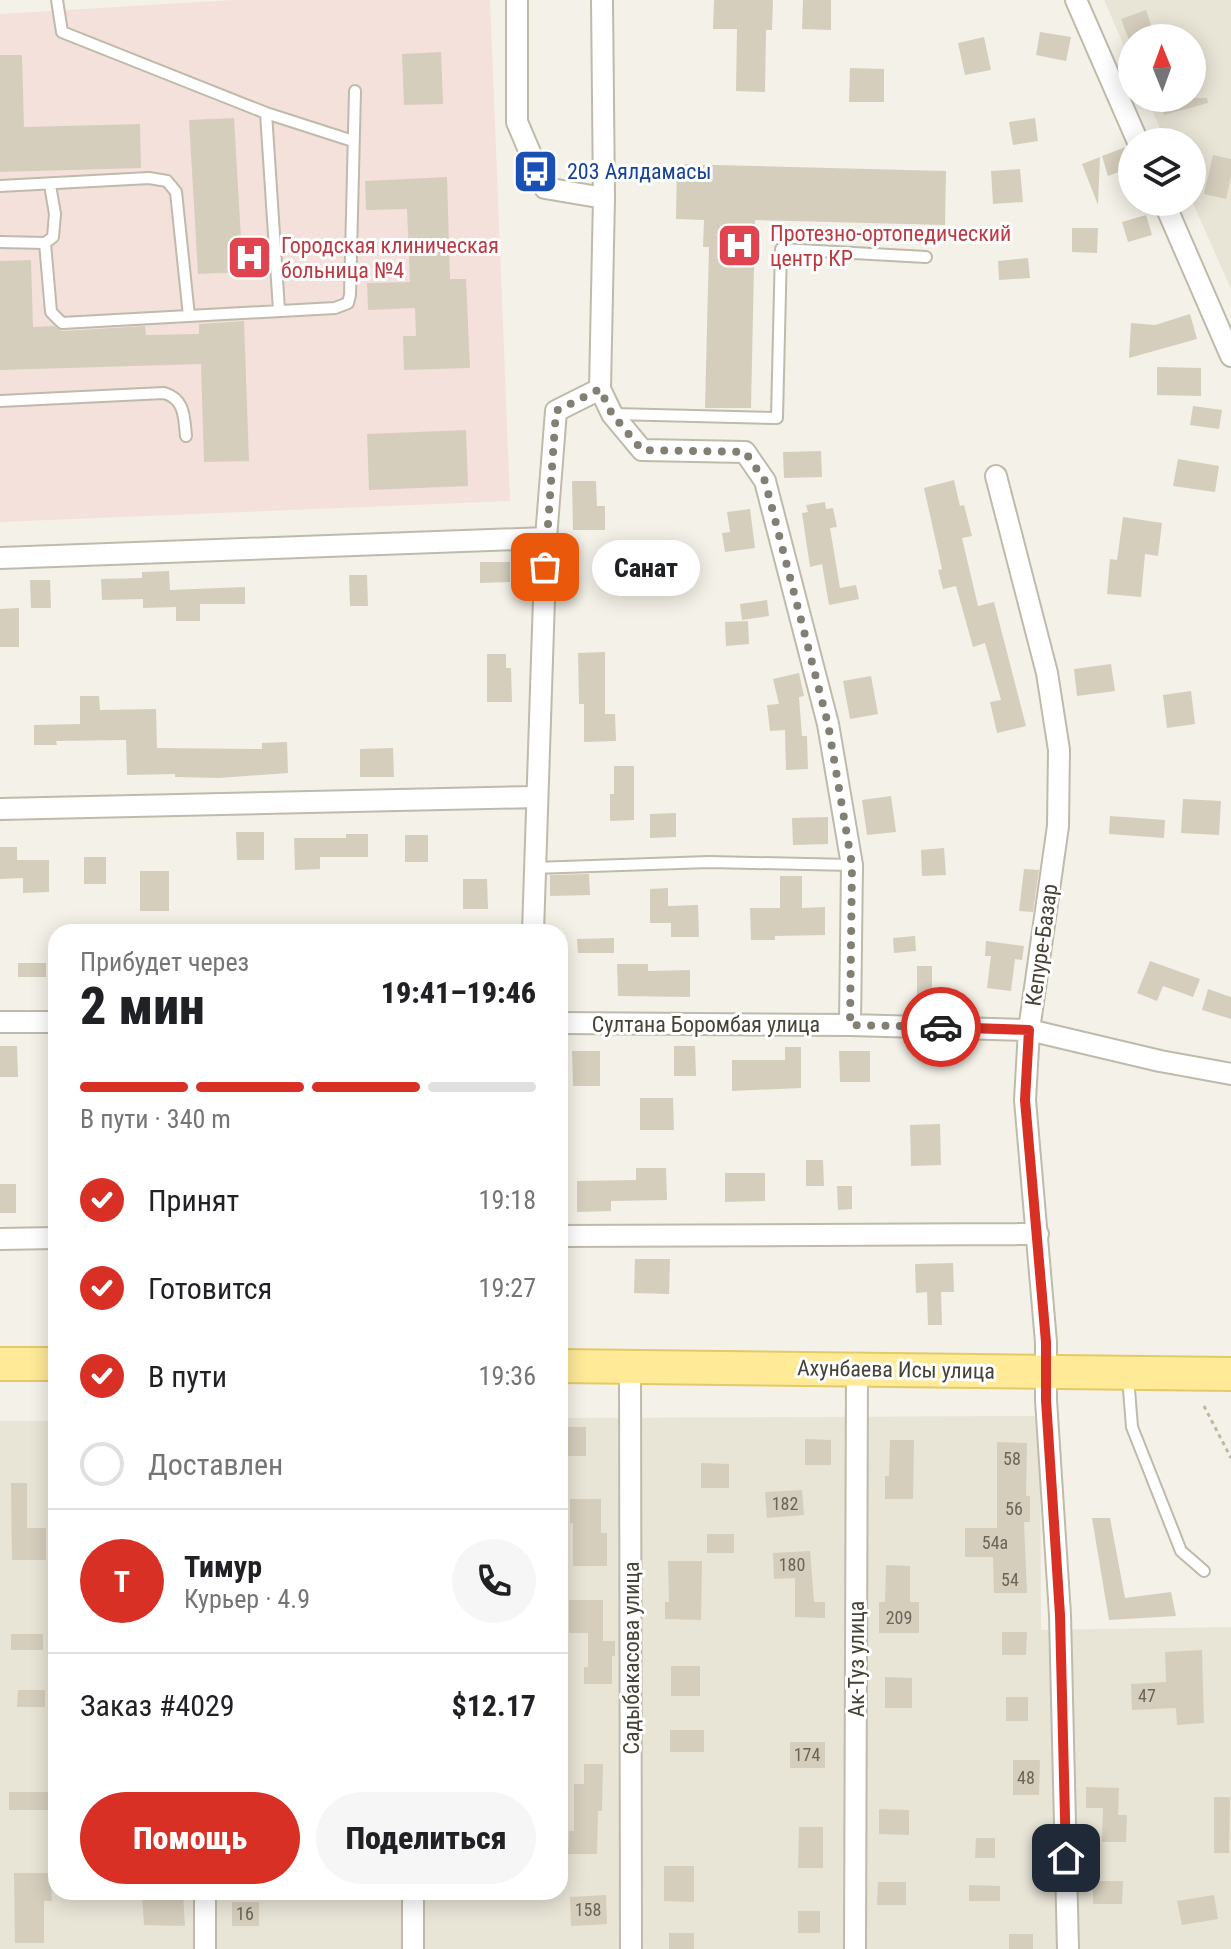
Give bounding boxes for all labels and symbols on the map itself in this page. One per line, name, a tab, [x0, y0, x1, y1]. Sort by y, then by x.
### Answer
north arrow	[1118, 24, 1206, 112]
bus stop icon: 203 Аялдамасы	[512, 147, 560, 195]
place label: 203 Аялдамасы	[567, 159, 711, 184]
place label: Протезно-ортопедический центр КР	[770, 221, 1011, 271]
hospital icon: Протезно-ортопедический центр КР	[715, 222, 763, 270]
place label: Городская клиническая больница №4	[281, 233, 499, 283]
hospital icon: Городская клиническая больница №4	[226, 234, 274, 282]
pin	[511, 533, 579, 601]
callout: Санат	[593, 539, 701, 595]
street label: Кепуре-Базар	[1021, 882, 1062, 1008]
courier	[901, 987, 981, 1067]
street label: Султана Боромбая улица	[592, 1012, 820, 1037]
street label: Ахунбаева Исы улица	[797, 1355, 995, 1384]
house number: 58	[1003, 1448, 1021, 1469]
house number: 182	[772, 1493, 798, 1514]
house number: 56	[1005, 1498, 1023, 1519]
house number: 54а	[982, 1532, 1008, 1553]
house number: 180	[779, 1554, 805, 1575]
street label: Садыбакасова улица	[619, 1561, 644, 1755]
house number: 54	[1001, 1569, 1019, 1590]
street label: Ак-Туз улица	[844, 1601, 869, 1717]
house number: 209	[886, 1607, 912, 1628]
house number: 47	[1138, 1685, 1156, 1706]
house number: 174	[794, 1744, 820, 1765]
house number: 48	[1017, 1767, 1035, 1788]
pin	[1032, 1824, 1100, 1892]
house number: 158	[575, 1899, 601, 1920]
house number: 16	[236, 1903, 254, 1924]

